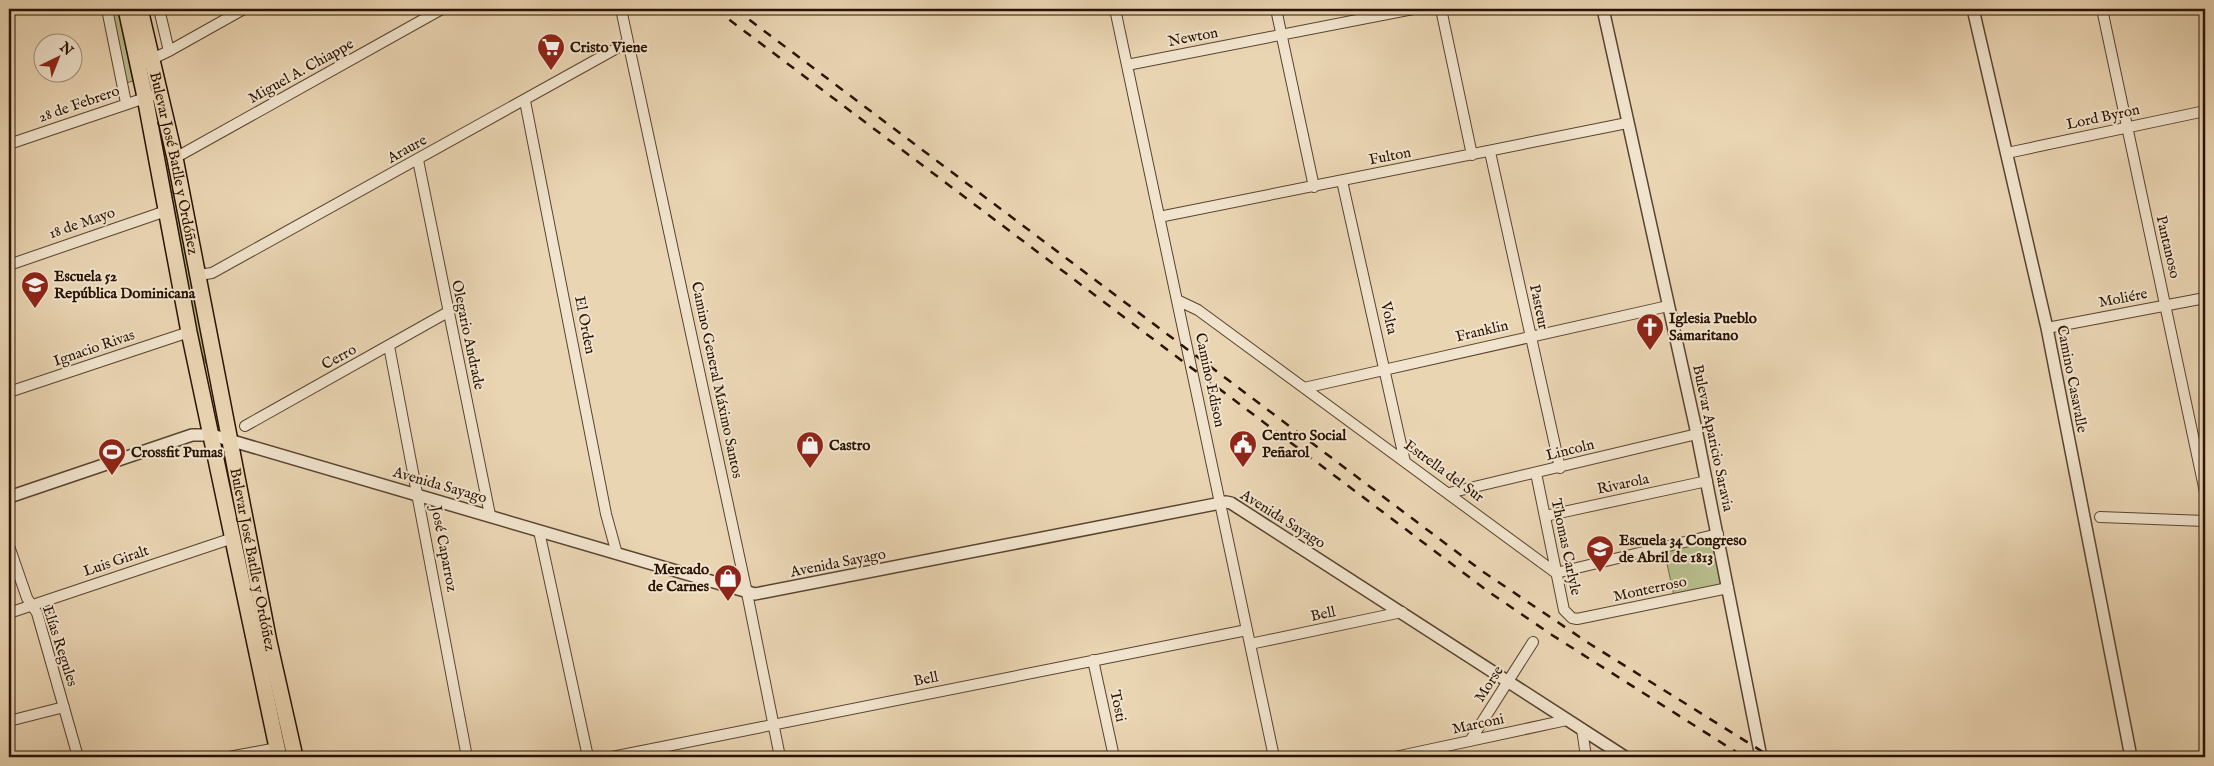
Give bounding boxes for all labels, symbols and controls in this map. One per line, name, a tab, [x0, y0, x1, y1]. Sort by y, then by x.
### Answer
street label: Newton	[1166, 23, 1220, 51]
north arrow	[32, 32, 82, 82]
supermarket icon: Cristo Viene	[536, 32, 566, 71]
street label: Miguel A. Chiappe	[245, 34, 357, 108]
text: N	[55, 38, 77, 60]
place label: Cristo Viene	[570, 38, 648, 57]
street label: Bulevar José Batlle y Ordóñez	[146, 70, 203, 256]
street label: 28 de Febrero	[36, 81, 122, 127]
street label: Lord Byron	[2065, 100, 2141, 134]
street label: Araure	[383, 130, 430, 168]
street label: Fulton	[1367, 143, 1413, 169]
street label: 18 de Mayo	[47, 203, 117, 243]
street label: Pantanoso	[2152, 214, 2184, 280]
place label: Escuela 52 República Dominicana	[54, 267, 196, 303]
school or university icon: Escuela 52 República Dominicana	[20, 270, 50, 309]
street label: Olegario Andrade	[447, 278, 489, 392]
street label: Camino General Máximo Santos	[687, 280, 747, 480]
street label: Pasteur	[1525, 283, 1553, 332]
street label: Moliére	[2097, 284, 2149, 312]
street label: El Orden	[570, 294, 600, 356]
street label: Volta	[1376, 299, 1402, 337]
place label: Iglesia Pueblo Samaritano	[1669, 309, 1757, 345]
church icon: Iglesia Pueblo Samaritano	[1635, 312, 1665, 351]
street label: Franklin	[1454, 316, 1510, 346]
street label: Camino Casavalle	[2052, 324, 2092, 434]
street label: Ignacio Rivas	[51, 325, 137, 371]
street label: Camino Edison	[1191, 331, 1229, 429]
street label: Cerro	[318, 340, 360, 374]
street label: Bulevar Aparicio Saravia	[1688, 363, 1738, 514]
place label: Centro Social Peñarol	[1262, 426, 1347, 462]
public building icon: Centro Social Peñarol	[1228, 429, 1258, 468]
shop icon: Castro	[795, 430, 825, 469]
street label: Lincoln	[1544, 435, 1596, 465]
place label: Castro	[829, 436, 870, 455]
street label: Estrella del Sur	[1400, 436, 1488, 507]
sports icon: Crossfit Pumas	[97, 437, 127, 476]
place label: Crossfit Pumas	[131, 443, 223, 462]
street label: Avenida Sayago	[390, 462, 489, 507]
street label: Bulevar José Batlle y Ordóñez	[226, 466, 280, 653]
street label: Rivarola	[1595, 469, 1651, 499]
street label: Avenida Sayago	[1236, 485, 1329, 553]
street label: Thomas Carlyle	[1546, 497, 1586, 597]
street label: José Caparroz	[426, 502, 462, 594]
place label: Escuela 34 Congreso de Abril de 1813	[1619, 531, 1747, 567]
school or university icon: Escuela 34 Congreso de Abril de 1813	[1585, 534, 1615, 573]
street label: Luis Giralt	[81, 541, 151, 581]
street label: Avenida Sayago	[788, 544, 887, 582]
place label: Mercado de Carnes	[648, 560, 710, 596]
shop icon: Mercado de Carnes	[713, 563, 743, 602]
street label: Monterroso	[1612, 572, 1688, 606]
street label: Bell	[1309, 602, 1338, 626]
street label: Elías Regules	[38, 603, 82, 689]
street label: Morse	[1470, 662, 1508, 706]
street label: Bell	[912, 667, 941, 691]
street label: Tosti	[1105, 688, 1131, 724]
street label: Marconi	[1450, 709, 1506, 739]

